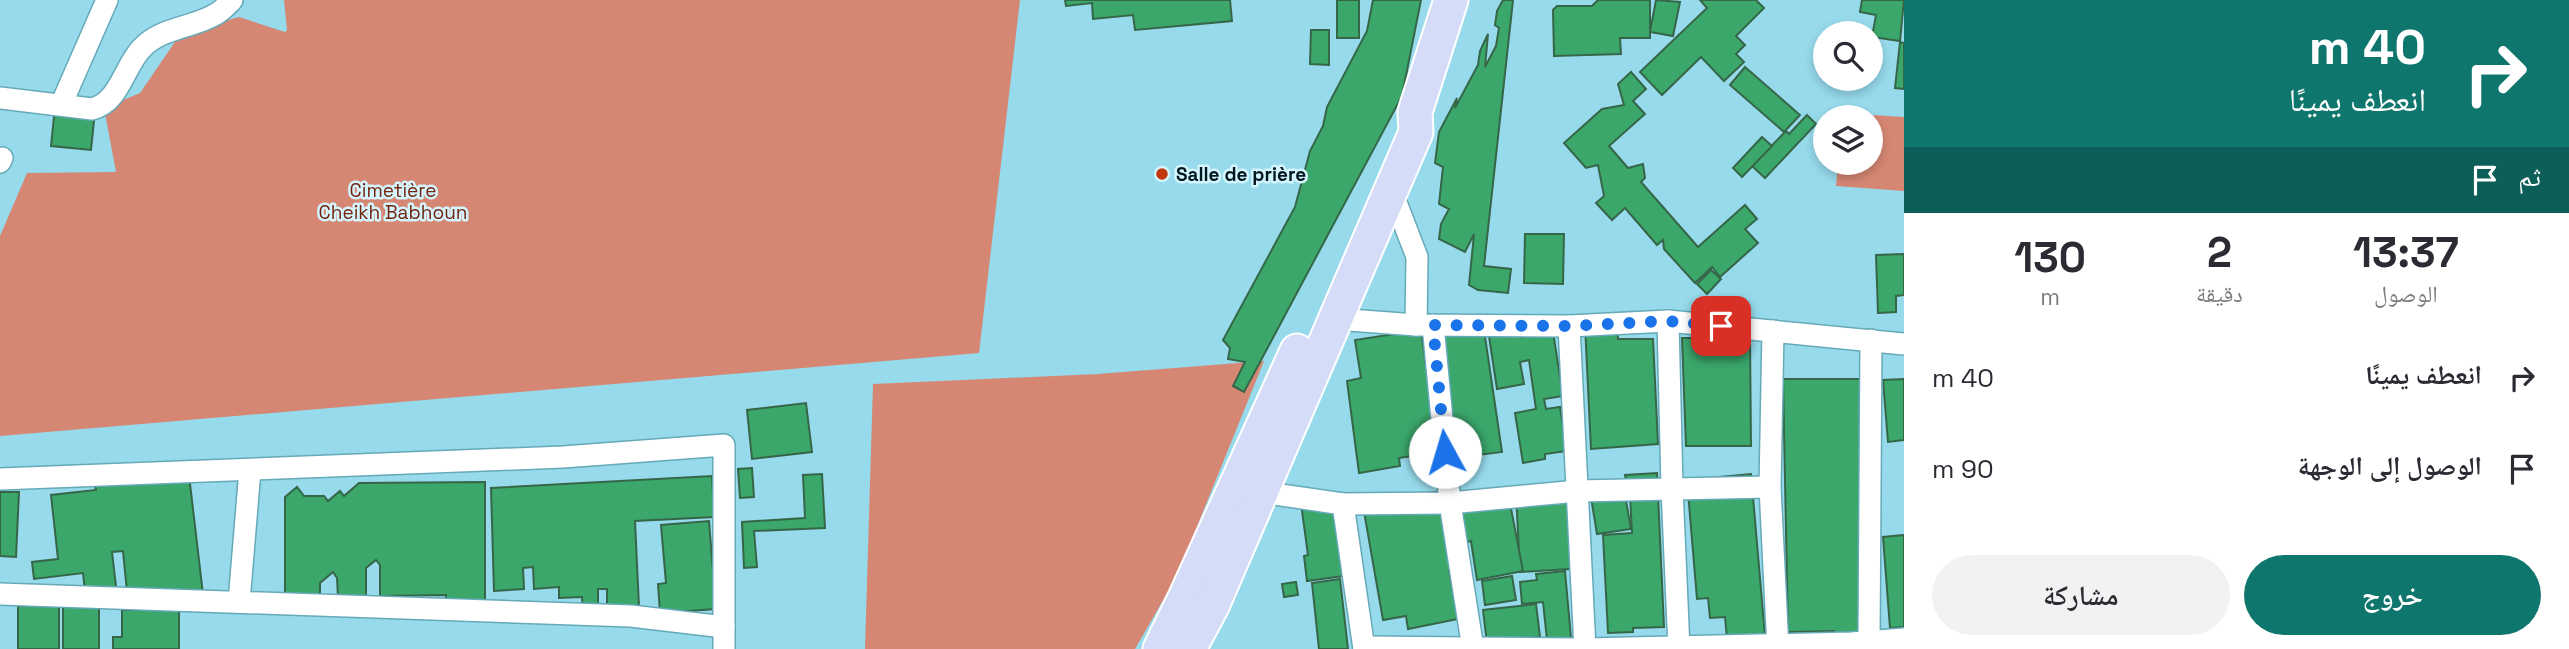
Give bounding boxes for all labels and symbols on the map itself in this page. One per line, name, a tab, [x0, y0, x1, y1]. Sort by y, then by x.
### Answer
place label: Salle de prière	[1176, 162, 1306, 187]
marker: Salle de prière	[1154, 166, 1170, 182]
park label: Cimetière Cheikh Babhoun	[319, 178, 467, 225]
pin	[1691, 296, 1751, 356]
position arrow	[1408, 415, 1482, 489]

